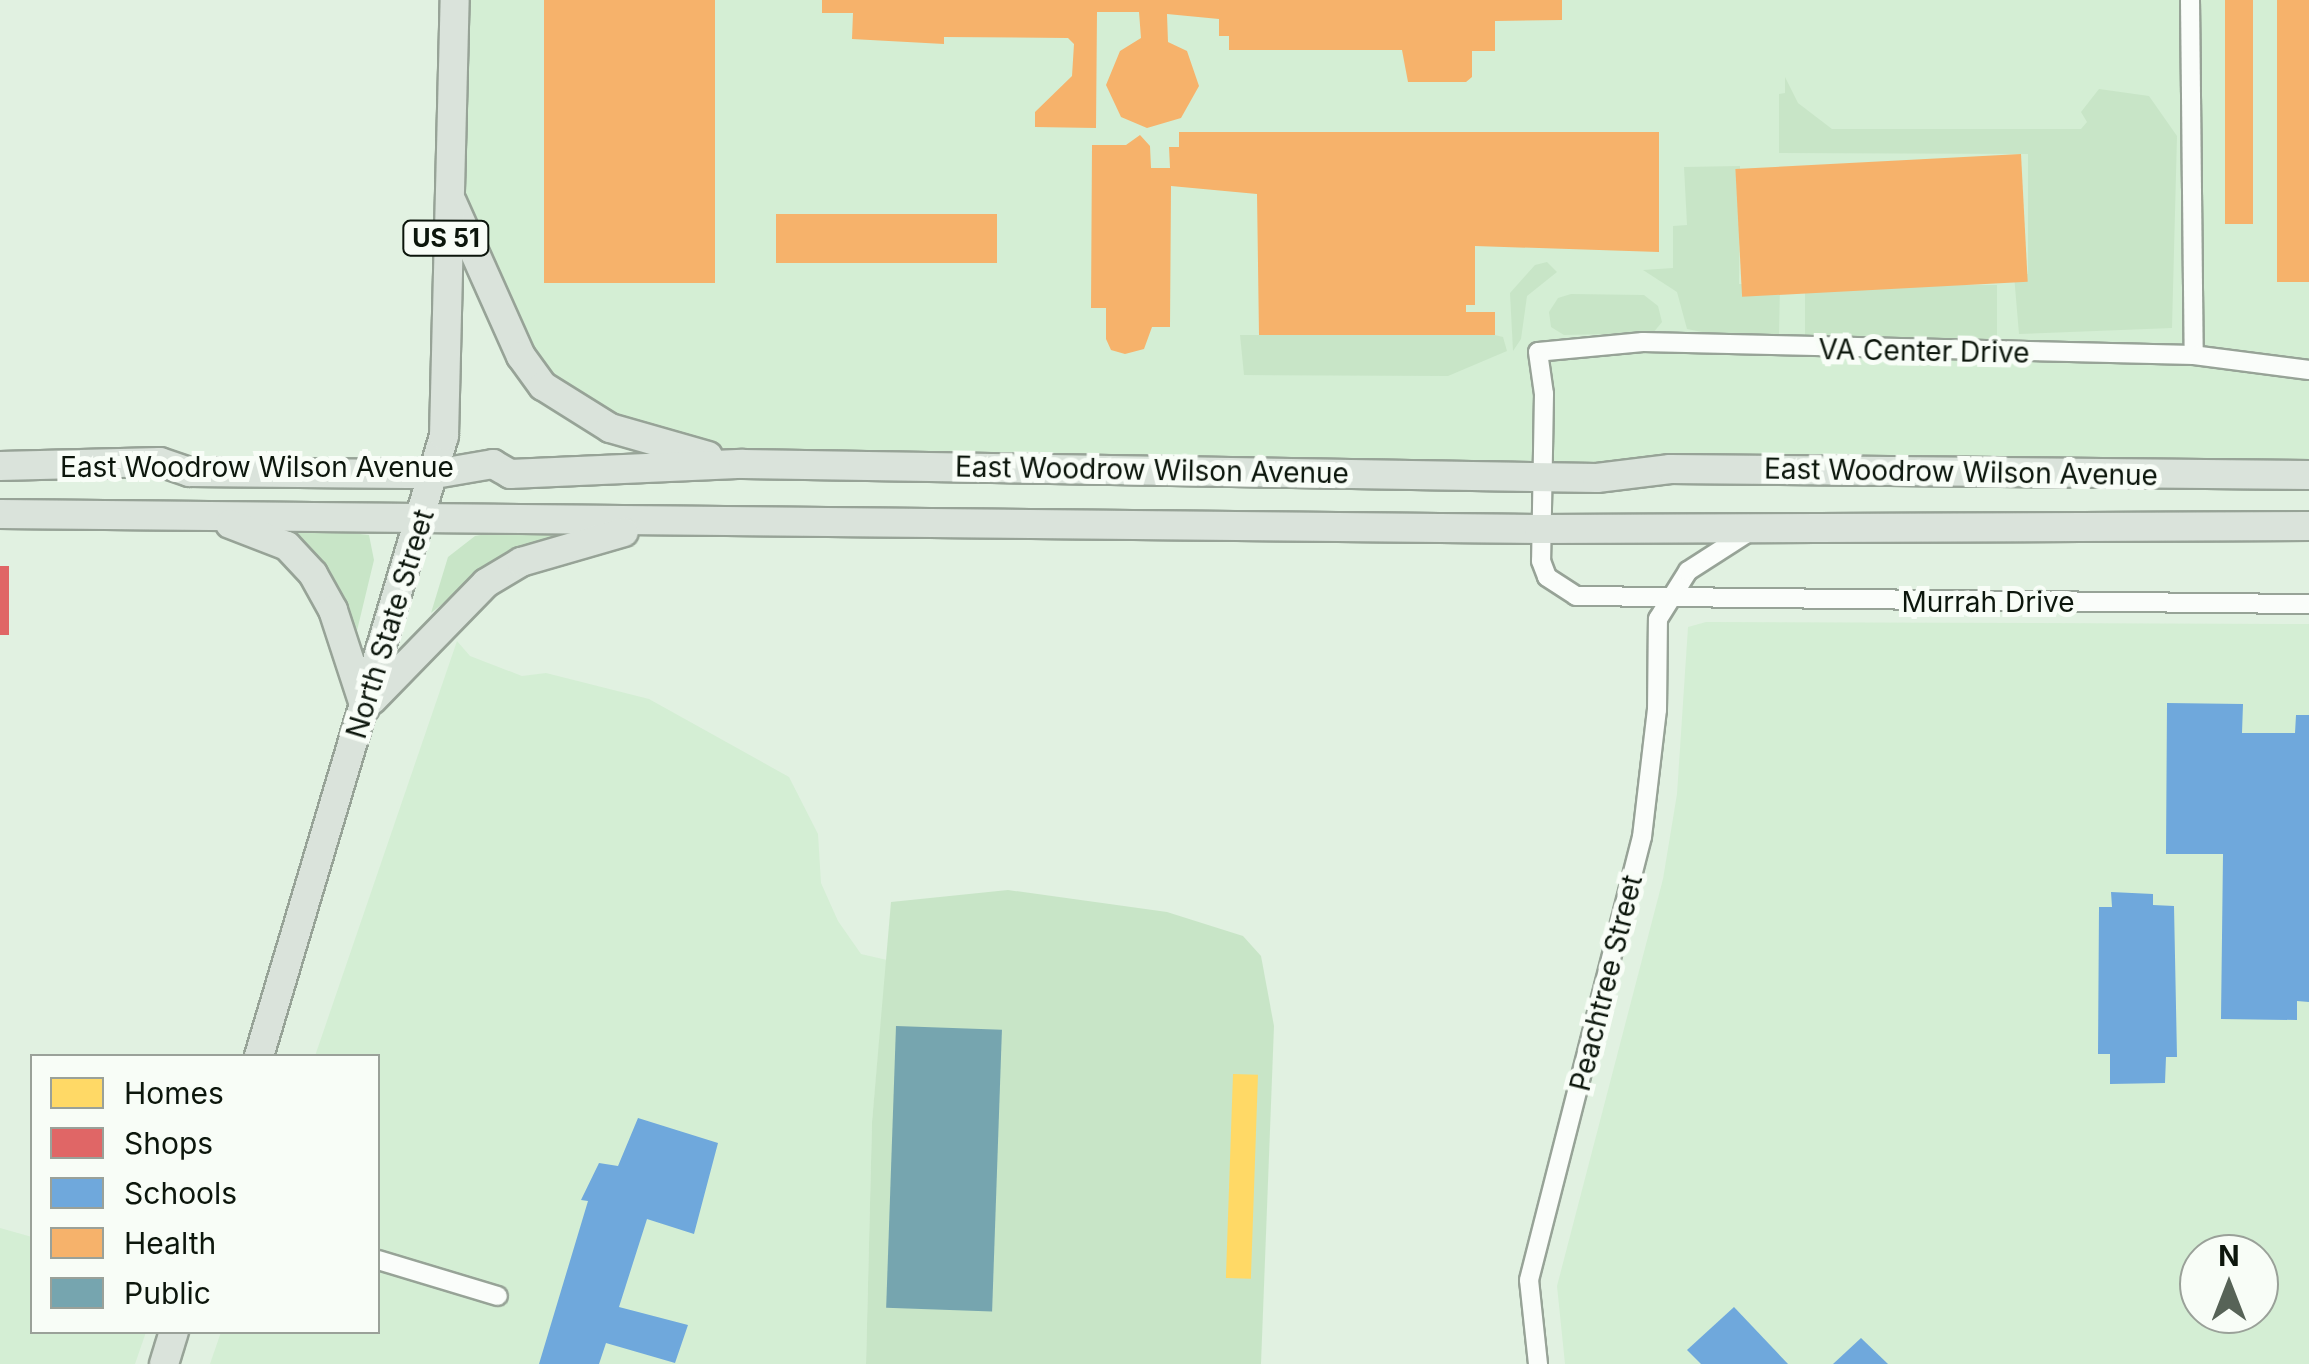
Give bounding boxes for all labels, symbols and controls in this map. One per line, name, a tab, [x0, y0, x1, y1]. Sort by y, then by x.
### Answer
road number: US 51	[401, 218, 491, 258]
street label: VA Center Drive	[1818, 332, 2030, 370]
street label: East Woodrow Wilson Avenue	[60, 450, 454, 484]
street label: East Woodrow Wilson Avenue	[955, 450, 1349, 490]
street label: East Woodrow Wilson Avenue	[1764, 452, 2158, 492]
street label: North State Street	[339, 506, 441, 742]
street label: Murrah Drive	[1901, 585, 2075, 619]
street label: Peachtree Street	[1563, 872, 1649, 1094]
legend	[30, 1054, 380, 1334]
text: Homes	[124, 1075, 224, 1111]
text: Shops	[124, 1125, 213, 1161]
text: Schools	[124, 1175, 237, 1211]
text: Health	[124, 1225, 216, 1261]
north arrow	[2179, 1234, 2279, 1334]
text: N	[2218, 1239, 2240, 1273]
text: Public	[124, 1275, 211, 1311]

